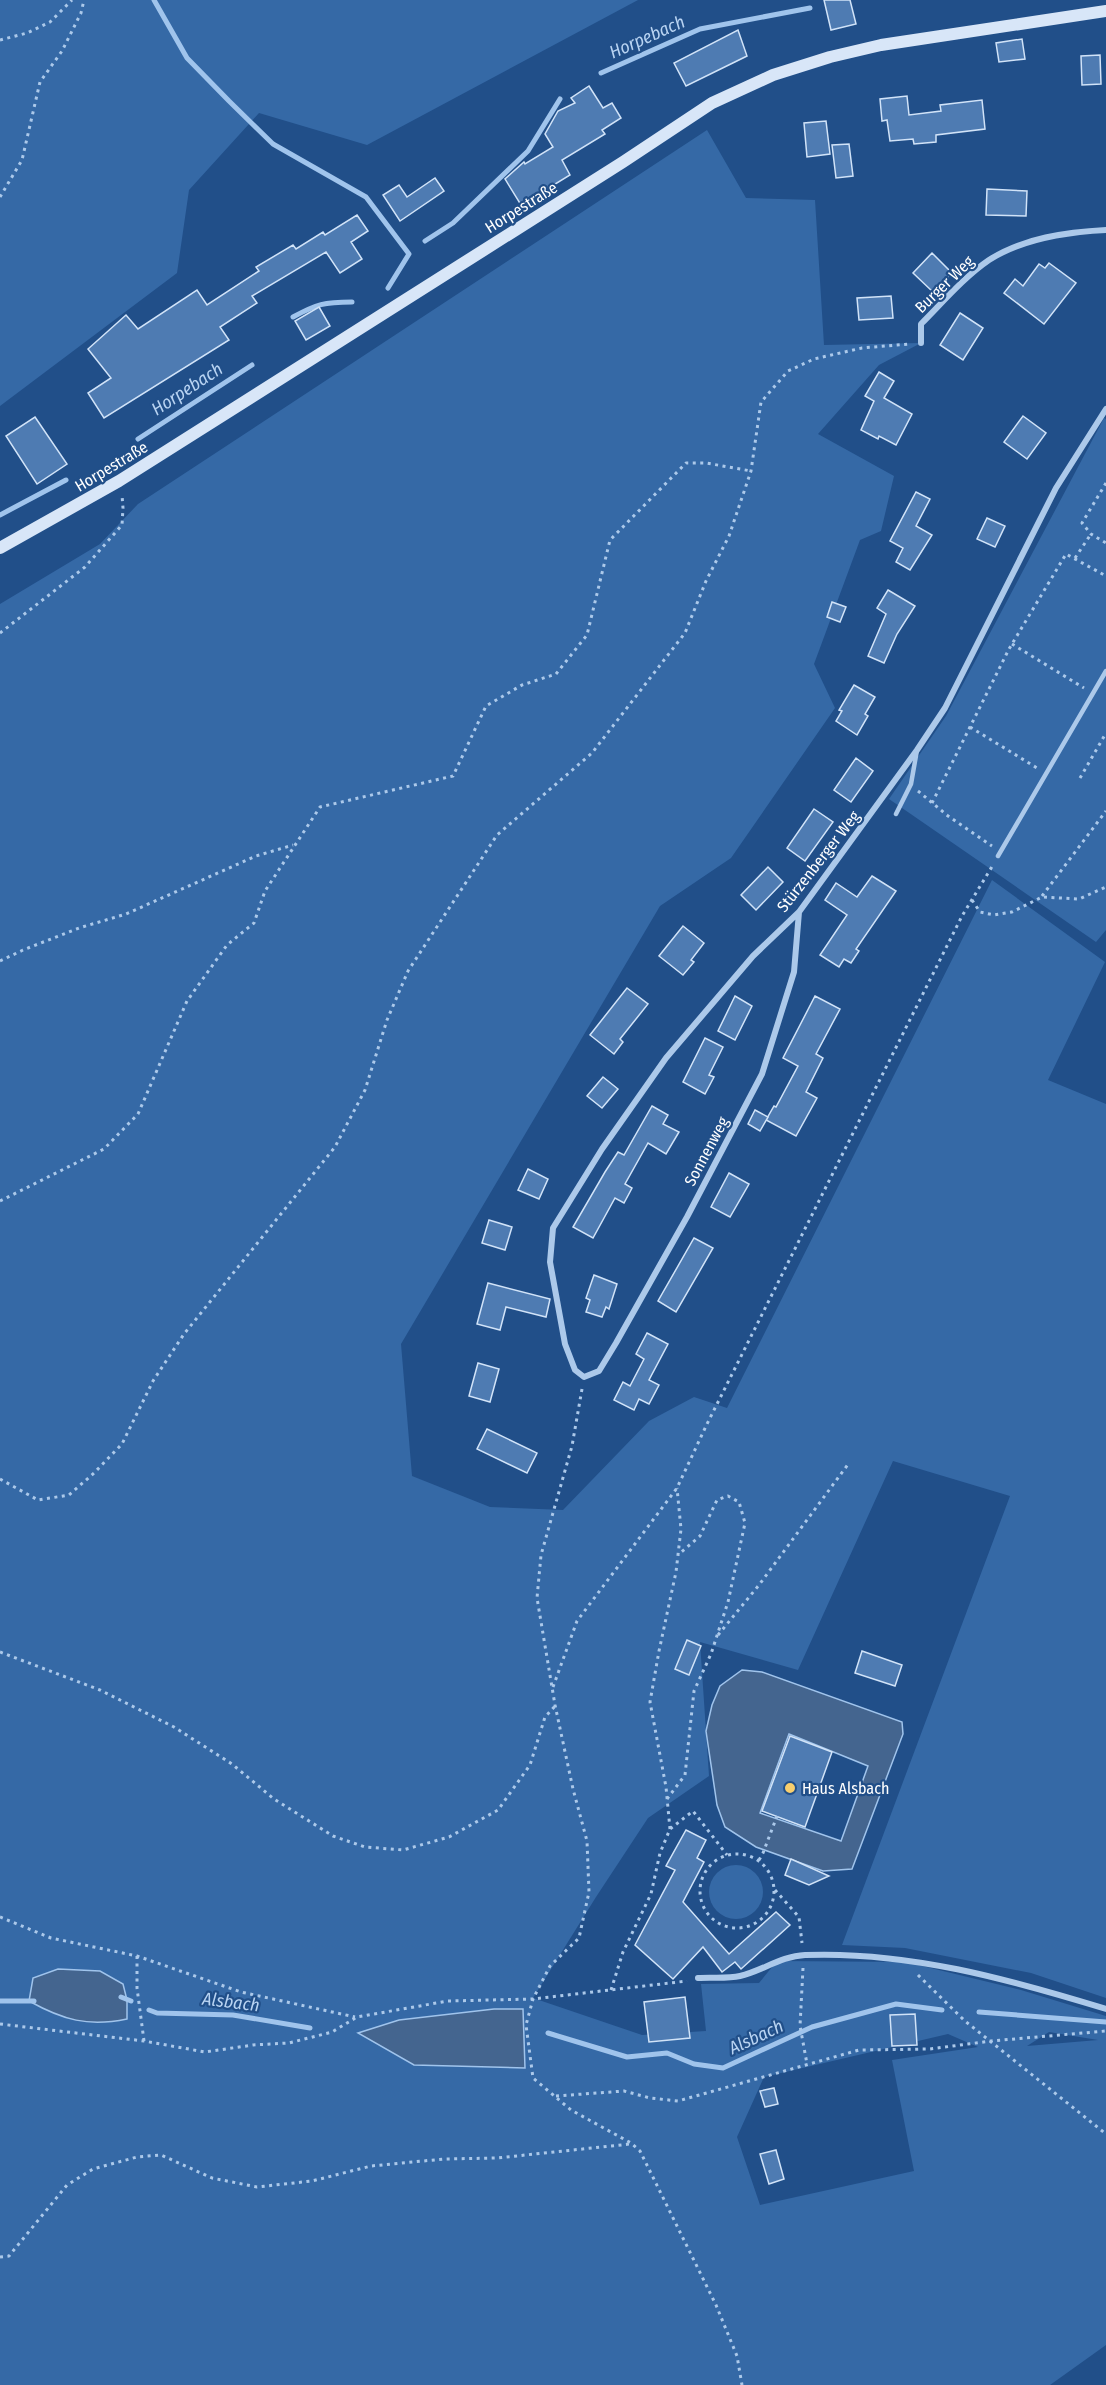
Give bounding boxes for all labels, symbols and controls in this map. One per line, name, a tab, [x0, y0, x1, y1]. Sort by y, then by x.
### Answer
water label: Horpebach	[606, 11, 688, 63]
street label: Horpestraße	[482, 178, 561, 237]
street label: Burger Weg	[911, 251, 978, 317]
water label: Horpebach	[147, 358, 227, 420]
street label: Horpestraße	[71, 437, 151, 496]
street label: Stürzenberger Weg	[773, 807, 864, 916]
street label: Sonnenweg	[680, 1113, 733, 1189]
place label: Haus Alsbach	[802, 1779, 889, 1798]
marker: Haus Alsbach	[783, 1781, 797, 1795]
water label: Alsbach	[200, 1987, 261, 2016]
water label: Alsbach	[724, 2015, 787, 2060]

